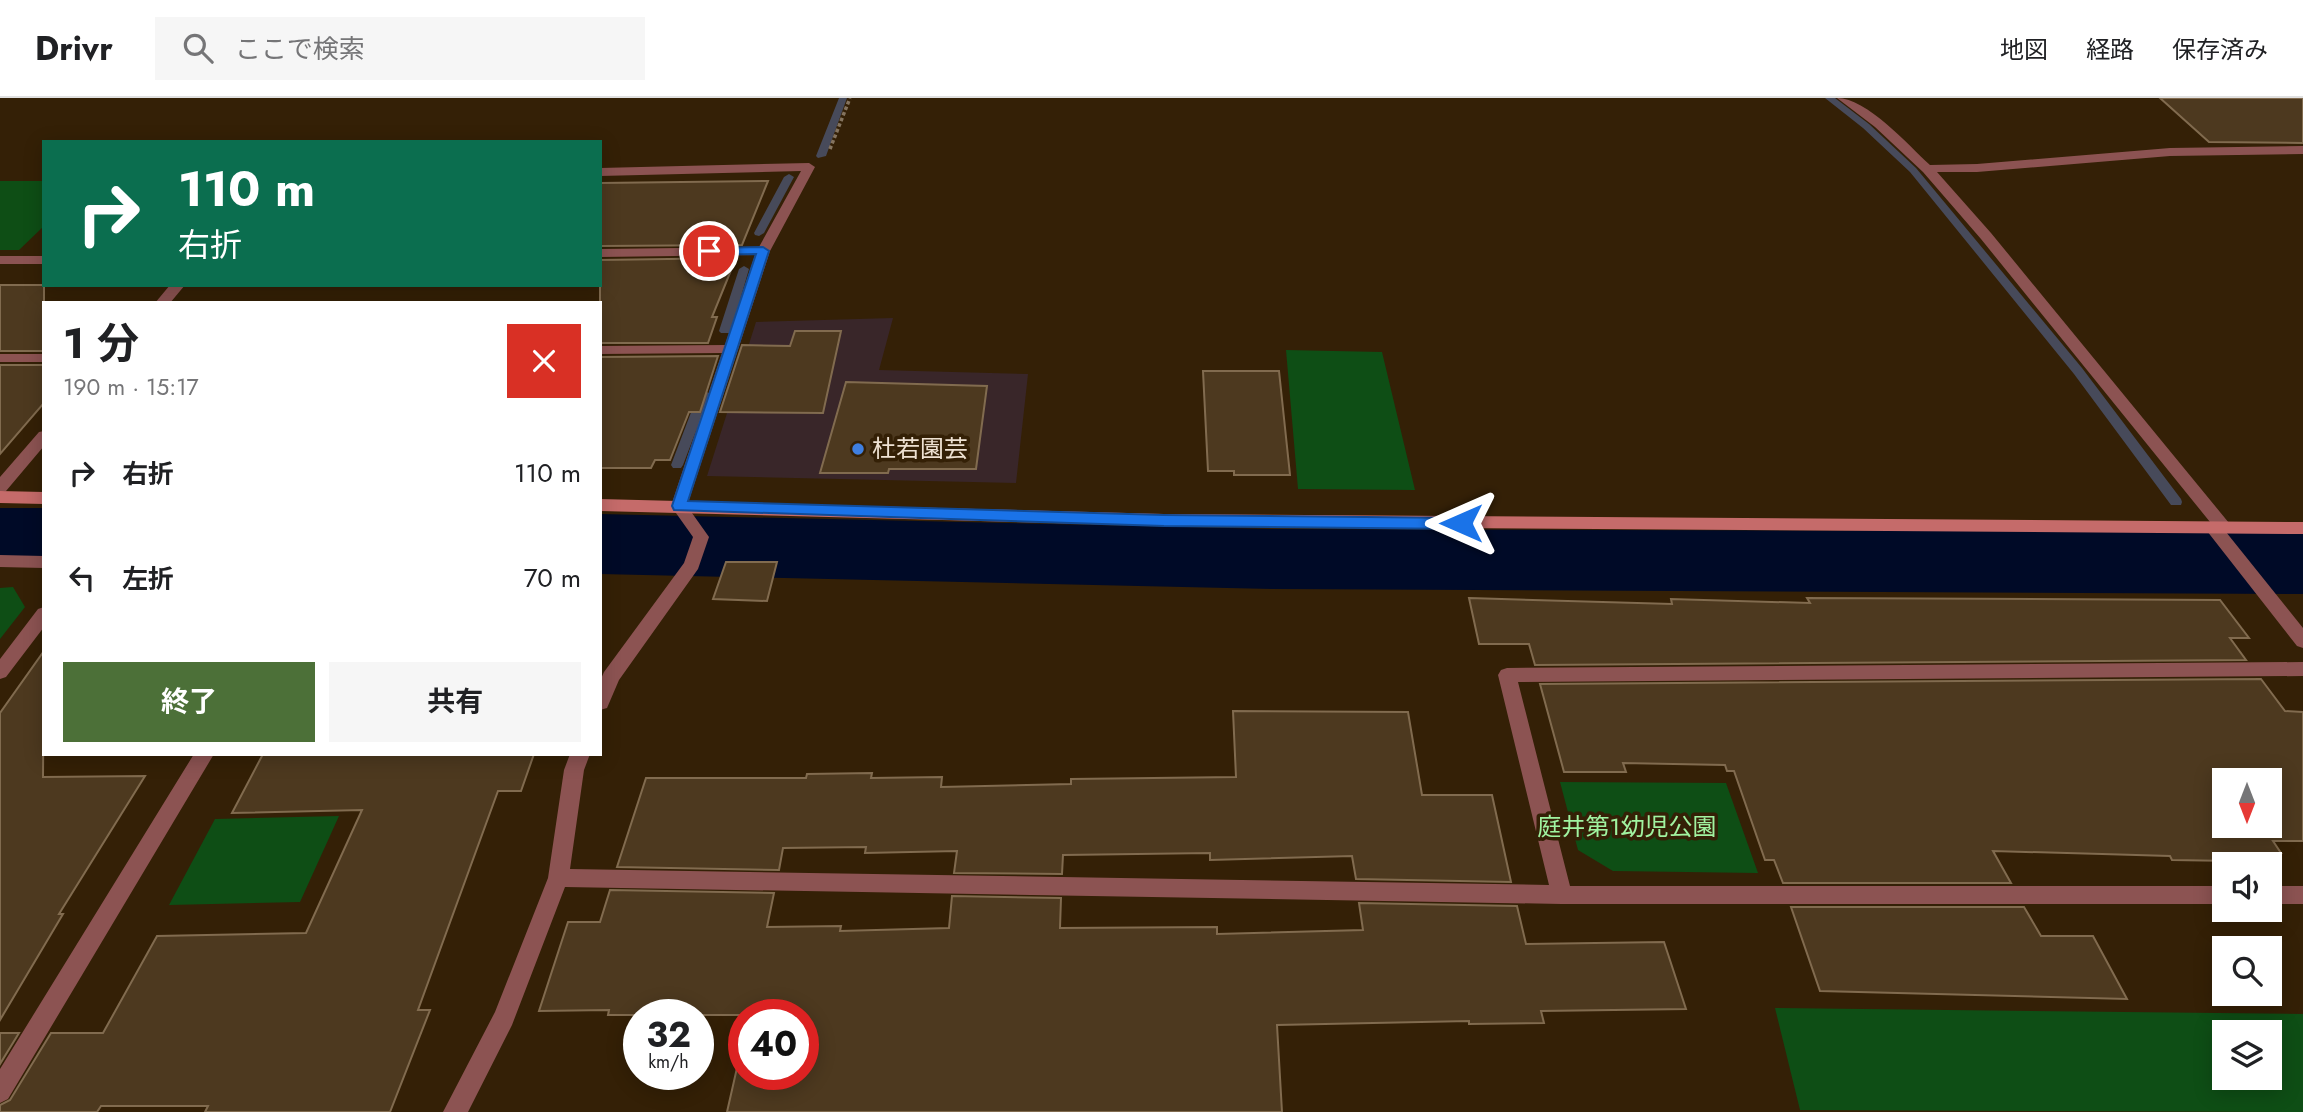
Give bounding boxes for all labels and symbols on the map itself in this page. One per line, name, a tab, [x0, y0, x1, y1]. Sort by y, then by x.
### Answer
pin	[679, 221, 739, 281]
place label: 杜若園芸	[872, 431, 968, 466]
marker: 杜若園芸	[850, 441, 866, 457]
position arrow	[1424, 486, 1498, 560]
north arrow	[2212, 768, 2282, 838]
park label: 庭井第1幼児公園	[1538, 809, 1716, 844]
speed limit sign: 40	[728, 999, 819, 1090]

